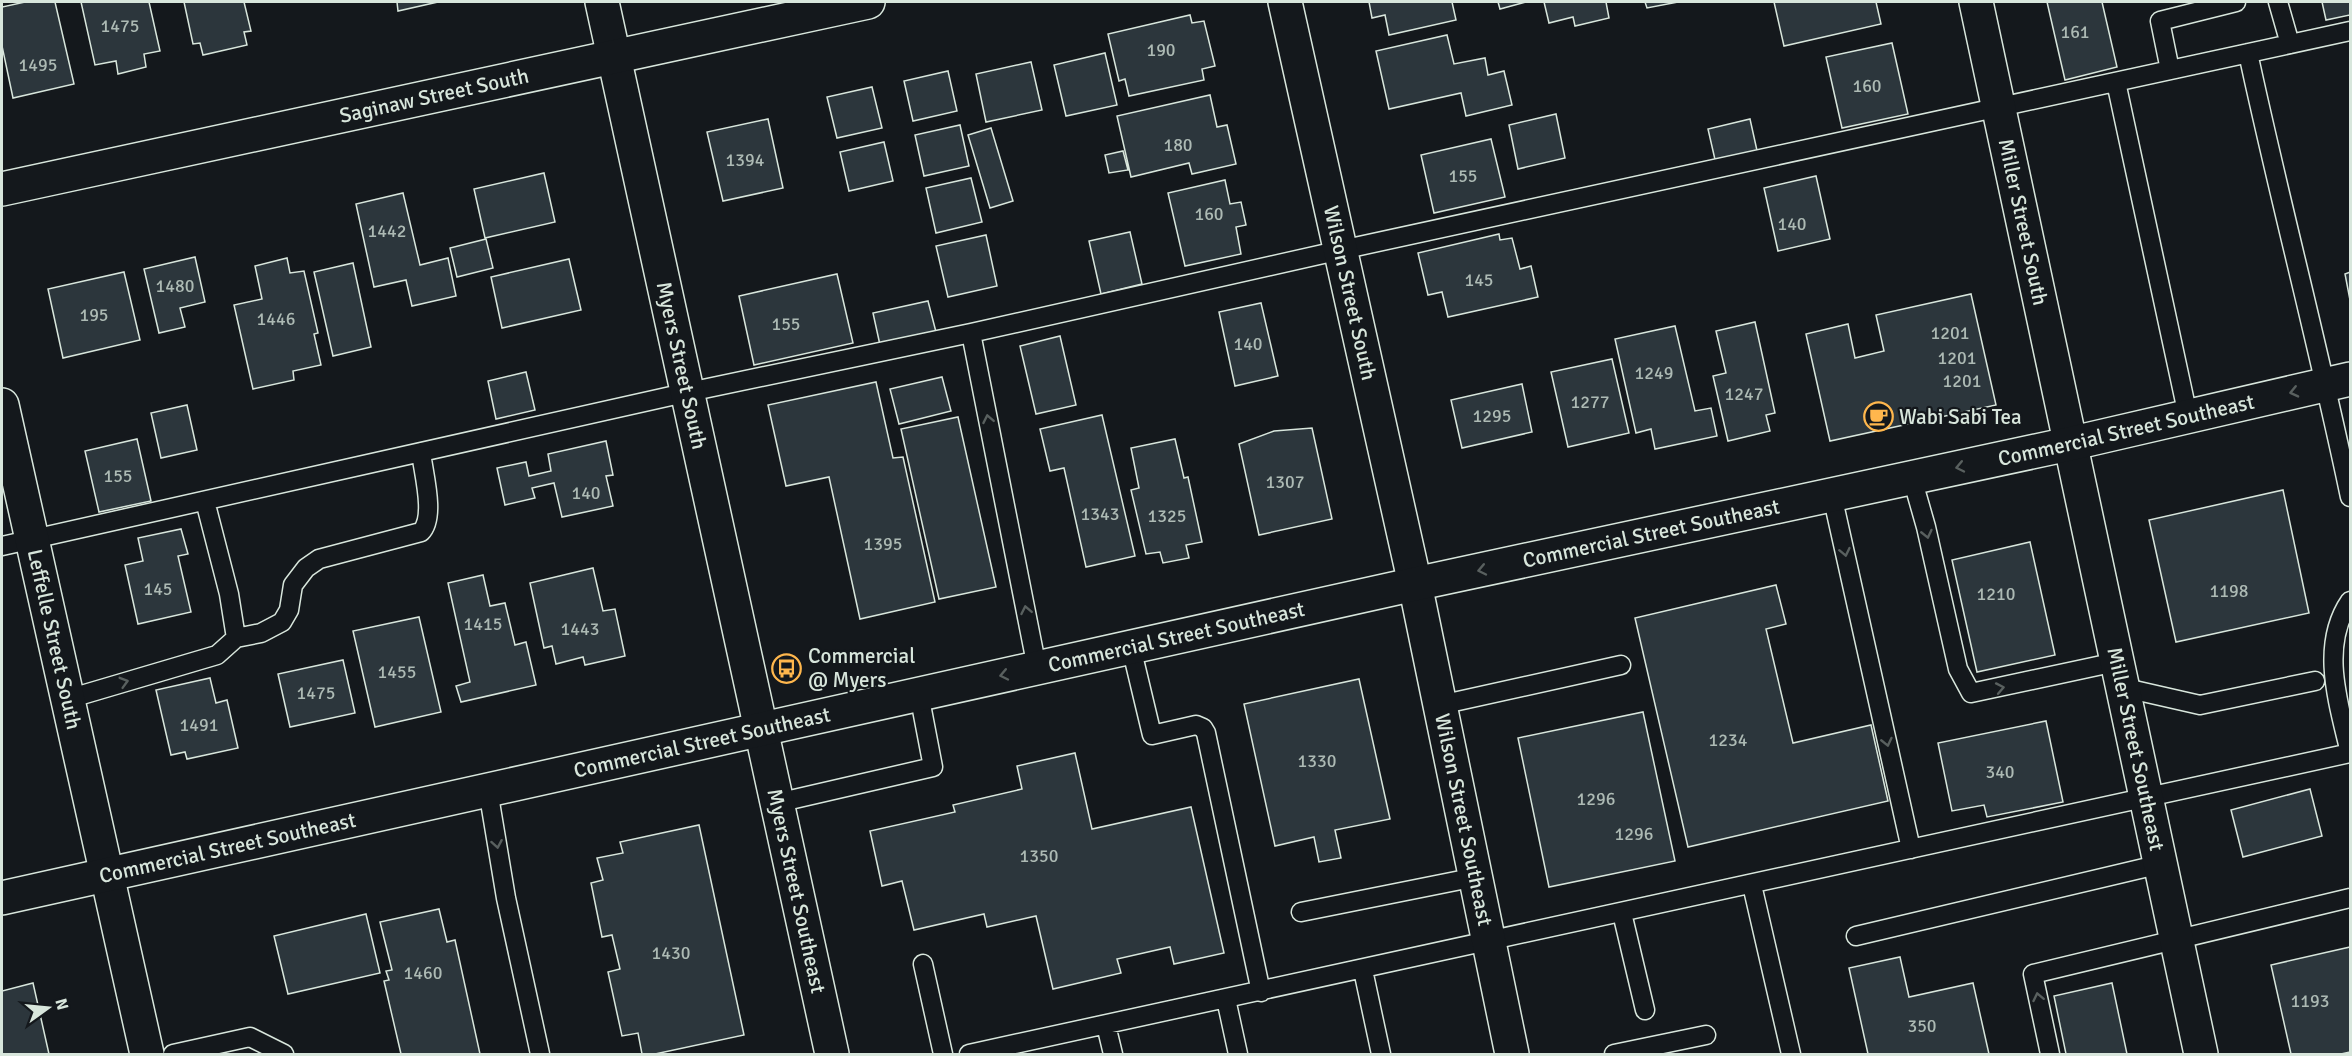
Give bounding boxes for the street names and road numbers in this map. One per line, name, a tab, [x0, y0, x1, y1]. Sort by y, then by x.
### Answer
street label: Saginaw Street South	[337, 63, 531, 129]
street label: Miller Street South	[1993, 136, 2054, 308]
street label: Wilson Street South	[1318, 203, 1382, 383]
street label: Myers Street South	[651, 279, 712, 452]
street label: Commercial Street Southeast	[1996, 389, 2257, 472]
street label: Commercial Street Southeast	[1520, 493, 1782, 574]
street label: Leffelle Street South	[22, 547, 87, 732]
street label: Commercial Street Southeast	[1046, 596, 1307, 678]
street label: Miller Street Southeast	[2101, 645, 2170, 853]
street label: Commercial Street Southeast	[571, 701, 833, 784]
street label: Wilson Street Southeast	[1429, 711, 1498, 928]
street label: Myers Street Southeast	[761, 786, 831, 996]
street label: Commercial Street Southeast	[97, 807, 358, 889]

